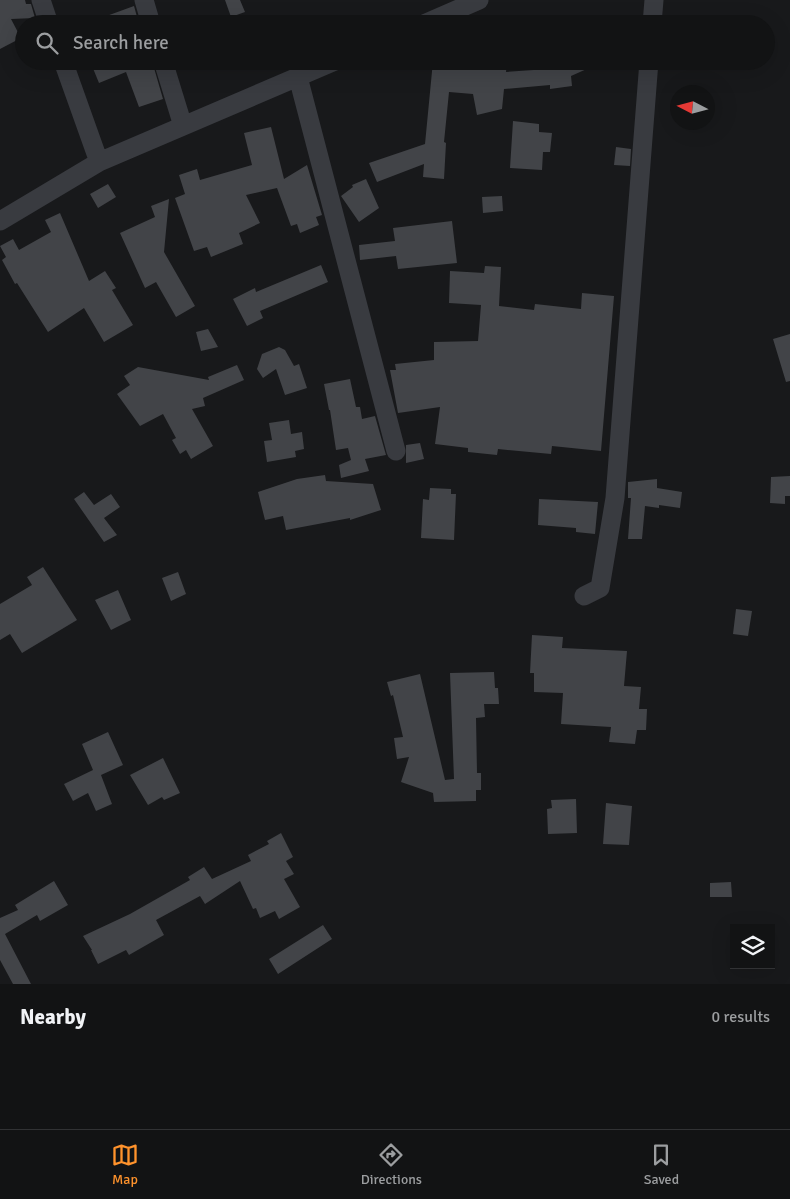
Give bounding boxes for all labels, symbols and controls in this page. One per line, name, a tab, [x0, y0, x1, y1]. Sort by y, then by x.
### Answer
search box	[15, 15, 775, 70]
icon: search	[33, 29, 61, 57]
text: Search here	[73, 31, 169, 55]
north arrow	[670, 85, 715, 130]
map controls	[730, 924, 775, 969]
button: layers	[730, 924, 775, 969]
text: Nearby	[20, 1004, 86, 1030]
text: 0 results	[711, 1007, 770, 1027]
tab: Map	[111, 1141, 139, 1188]
tab: Directions	[361, 1141, 422, 1188]
tab: Saved	[644, 1141, 679, 1188]

